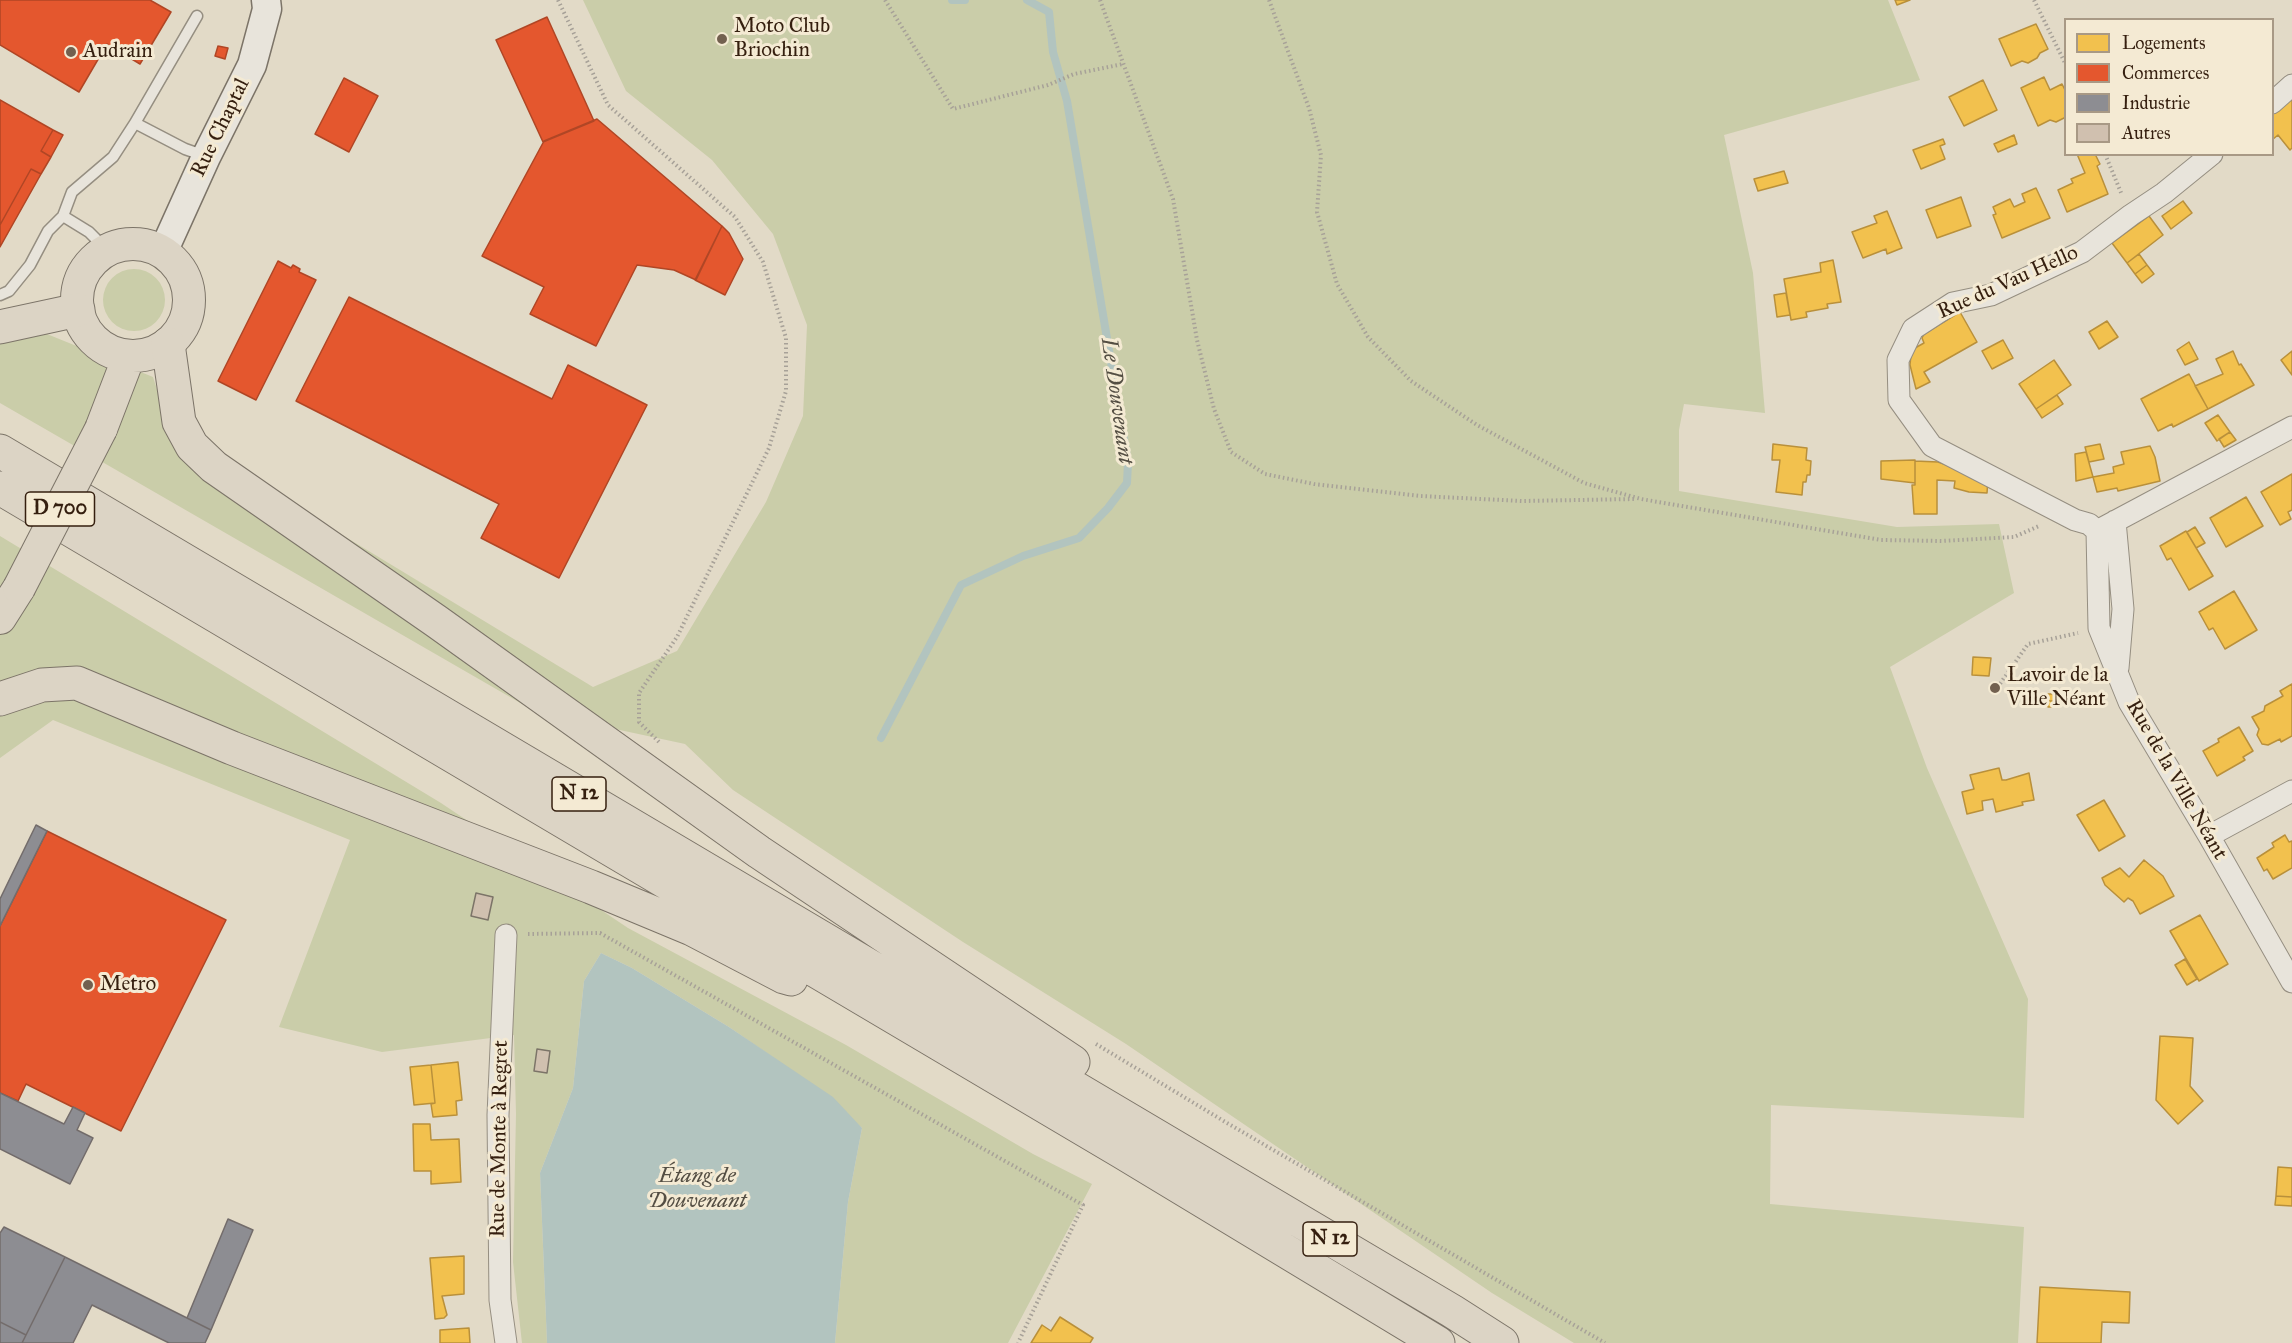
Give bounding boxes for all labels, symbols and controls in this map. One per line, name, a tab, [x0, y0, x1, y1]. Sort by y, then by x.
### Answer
place label: Moto Club Briochin	[734, 14, 830, 64]
legend	[2064, 18, 2274, 156]
marker: Moto Club Briochin	[715, 32, 729, 46]
text: Logements	[2122, 32, 2206, 54]
place label: Audrain	[83, 39, 153, 65]
marker: Audrain	[64, 45, 78, 59]
text: Commerces	[2122, 62, 2209, 84]
street label: Rue Chaptal	[186, 75, 256, 181]
text: Industrie	[2122, 92, 2190, 114]
text: Autres	[2122, 122, 2171, 144]
street label: Rue du Vau Hello	[1934, 241, 2082, 325]
water label: Le Douvenant	[1094, 336, 1138, 466]
road number: D 700	[26, 492, 94, 526]
place label: Lavoir de la Ville Néant	[2007, 663, 2108, 713]
marker: Lavoir de la Ville Néant	[1988, 681, 2002, 695]
street label: Rue de la Ville Néant	[2120, 695, 2232, 865]
road number: N 12	[552, 777, 606, 811]
place label: Metro	[100, 972, 156, 998]
marker: Metro	[81, 978, 95, 992]
street label: Rue de Monte à Regret	[486, 1040, 514, 1238]
water label: Étang de Douvenant	[648, 1164, 746, 1216]
road number: N 12	[1303, 1222, 1357, 1256]

